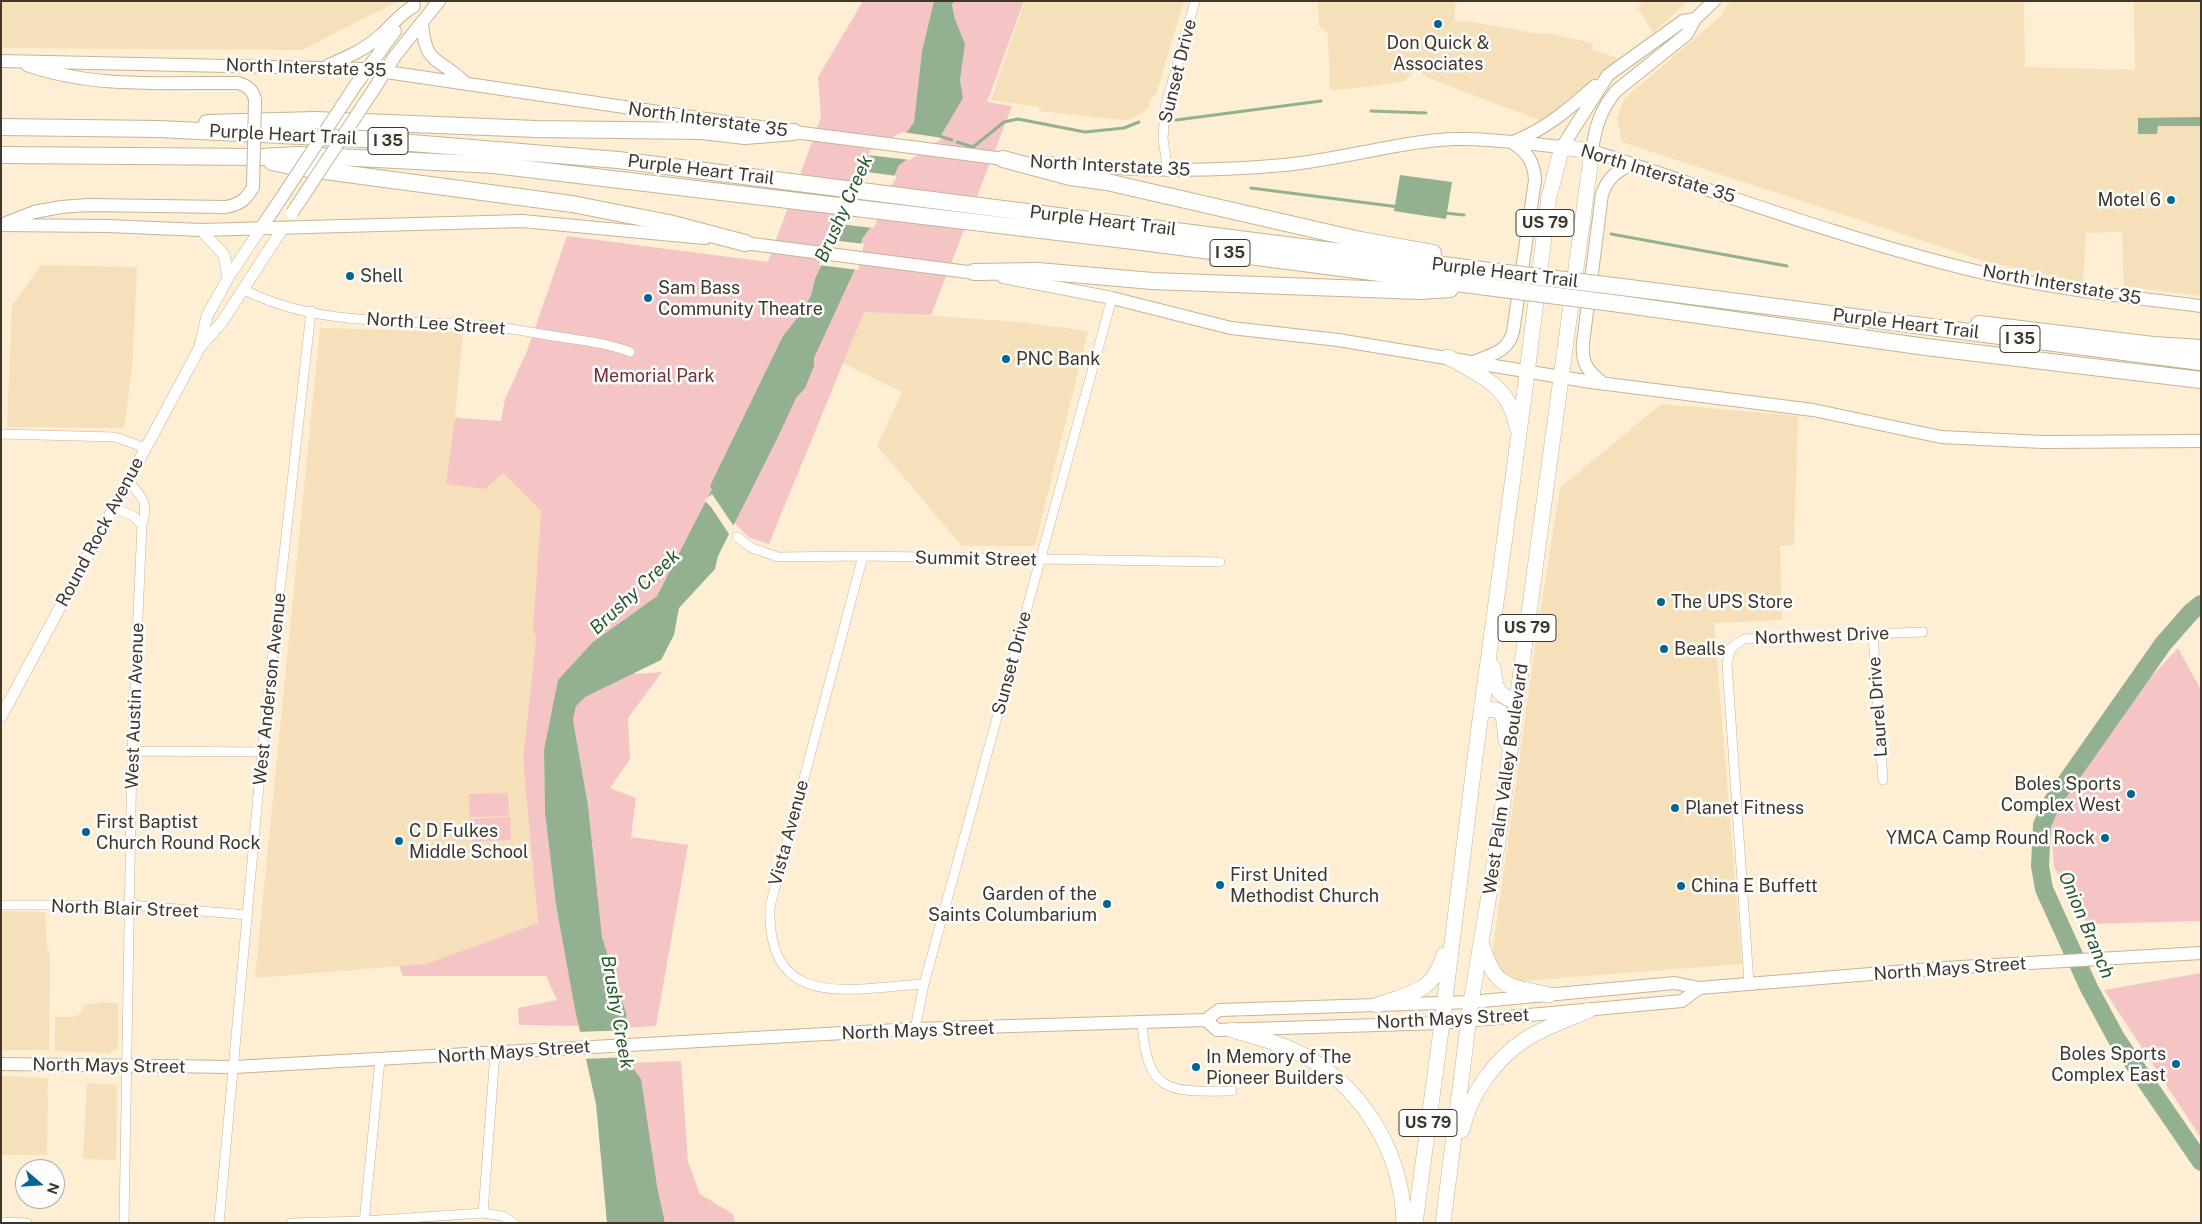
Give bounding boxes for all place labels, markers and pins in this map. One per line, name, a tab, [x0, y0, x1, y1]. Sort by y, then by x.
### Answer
marker: Don Quick & Associates	[1432, 18, 1444, 30]
place label: Don Quick & Associates	[1387, 32, 1489, 74]
place label: Motel 6	[2097, 189, 2161, 211]
marker: Motel 6	[2165, 194, 2177, 206]
place label: Shell	[360, 265, 403, 287]
marker: Shell	[344, 270, 356, 282]
place label: Sam Bass Community Theatre	[658, 277, 823, 320]
marker: Sam Bass Community Theatre	[642, 292, 654, 304]
place label: PNC Bank	[1016, 348, 1100, 370]
marker: PNC Bank	[1000, 353, 1012, 365]
place label: The UPS Store	[1671, 591, 1793, 613]
marker: The UPS Store	[1655, 596, 1667, 608]
place label: Bealls	[1674, 638, 1726, 660]
marker: Bealls	[1658, 643, 1670, 655]
place label: Boles Sports Complex West	[2001, 773, 2121, 816]
marker: Boles Sports Complex West	[2125, 788, 2137, 800]
place label: Planet Fitness	[1685, 797, 1804, 819]
marker: Planet Fitness	[1669, 802, 1681, 814]
place label: First Baptist Church Round Rock	[96, 811, 261, 854]
place label: C D Fulkes Middle School	[409, 820, 528, 862]
marker: First Baptist Church Round Rock	[80, 826, 92, 838]
place label: YMCA Camp Round Rock	[1886, 827, 2095, 849]
marker: YMCA Camp Round Rock	[2099, 832, 2111, 844]
marker: C D Fulkes Middle School	[393, 835, 405, 847]
place label: First United Methodist Church	[1230, 864, 1379, 906]
place label: China E Buffett	[1691, 875, 1818, 897]
marker: First United Methodist Church	[1214, 879, 1226, 891]
marker: China E Buffett	[1675, 880, 1687, 892]
place label: Garden of the Saints Columbarium	[928, 883, 1097, 926]
marker: Garden of the Saints Columbarium	[1101, 898, 1113, 910]
place label: Boles Sports Complex East	[2051, 1043, 2166, 1086]
place label: In Memory of The Pioneer Builders	[1206, 1046, 1351, 1088]
marker: Boles Sports Complex East	[2170, 1058, 2182, 1070]
marker: In Memory of The Pioneer Builders	[1190, 1061, 1202, 1073]

